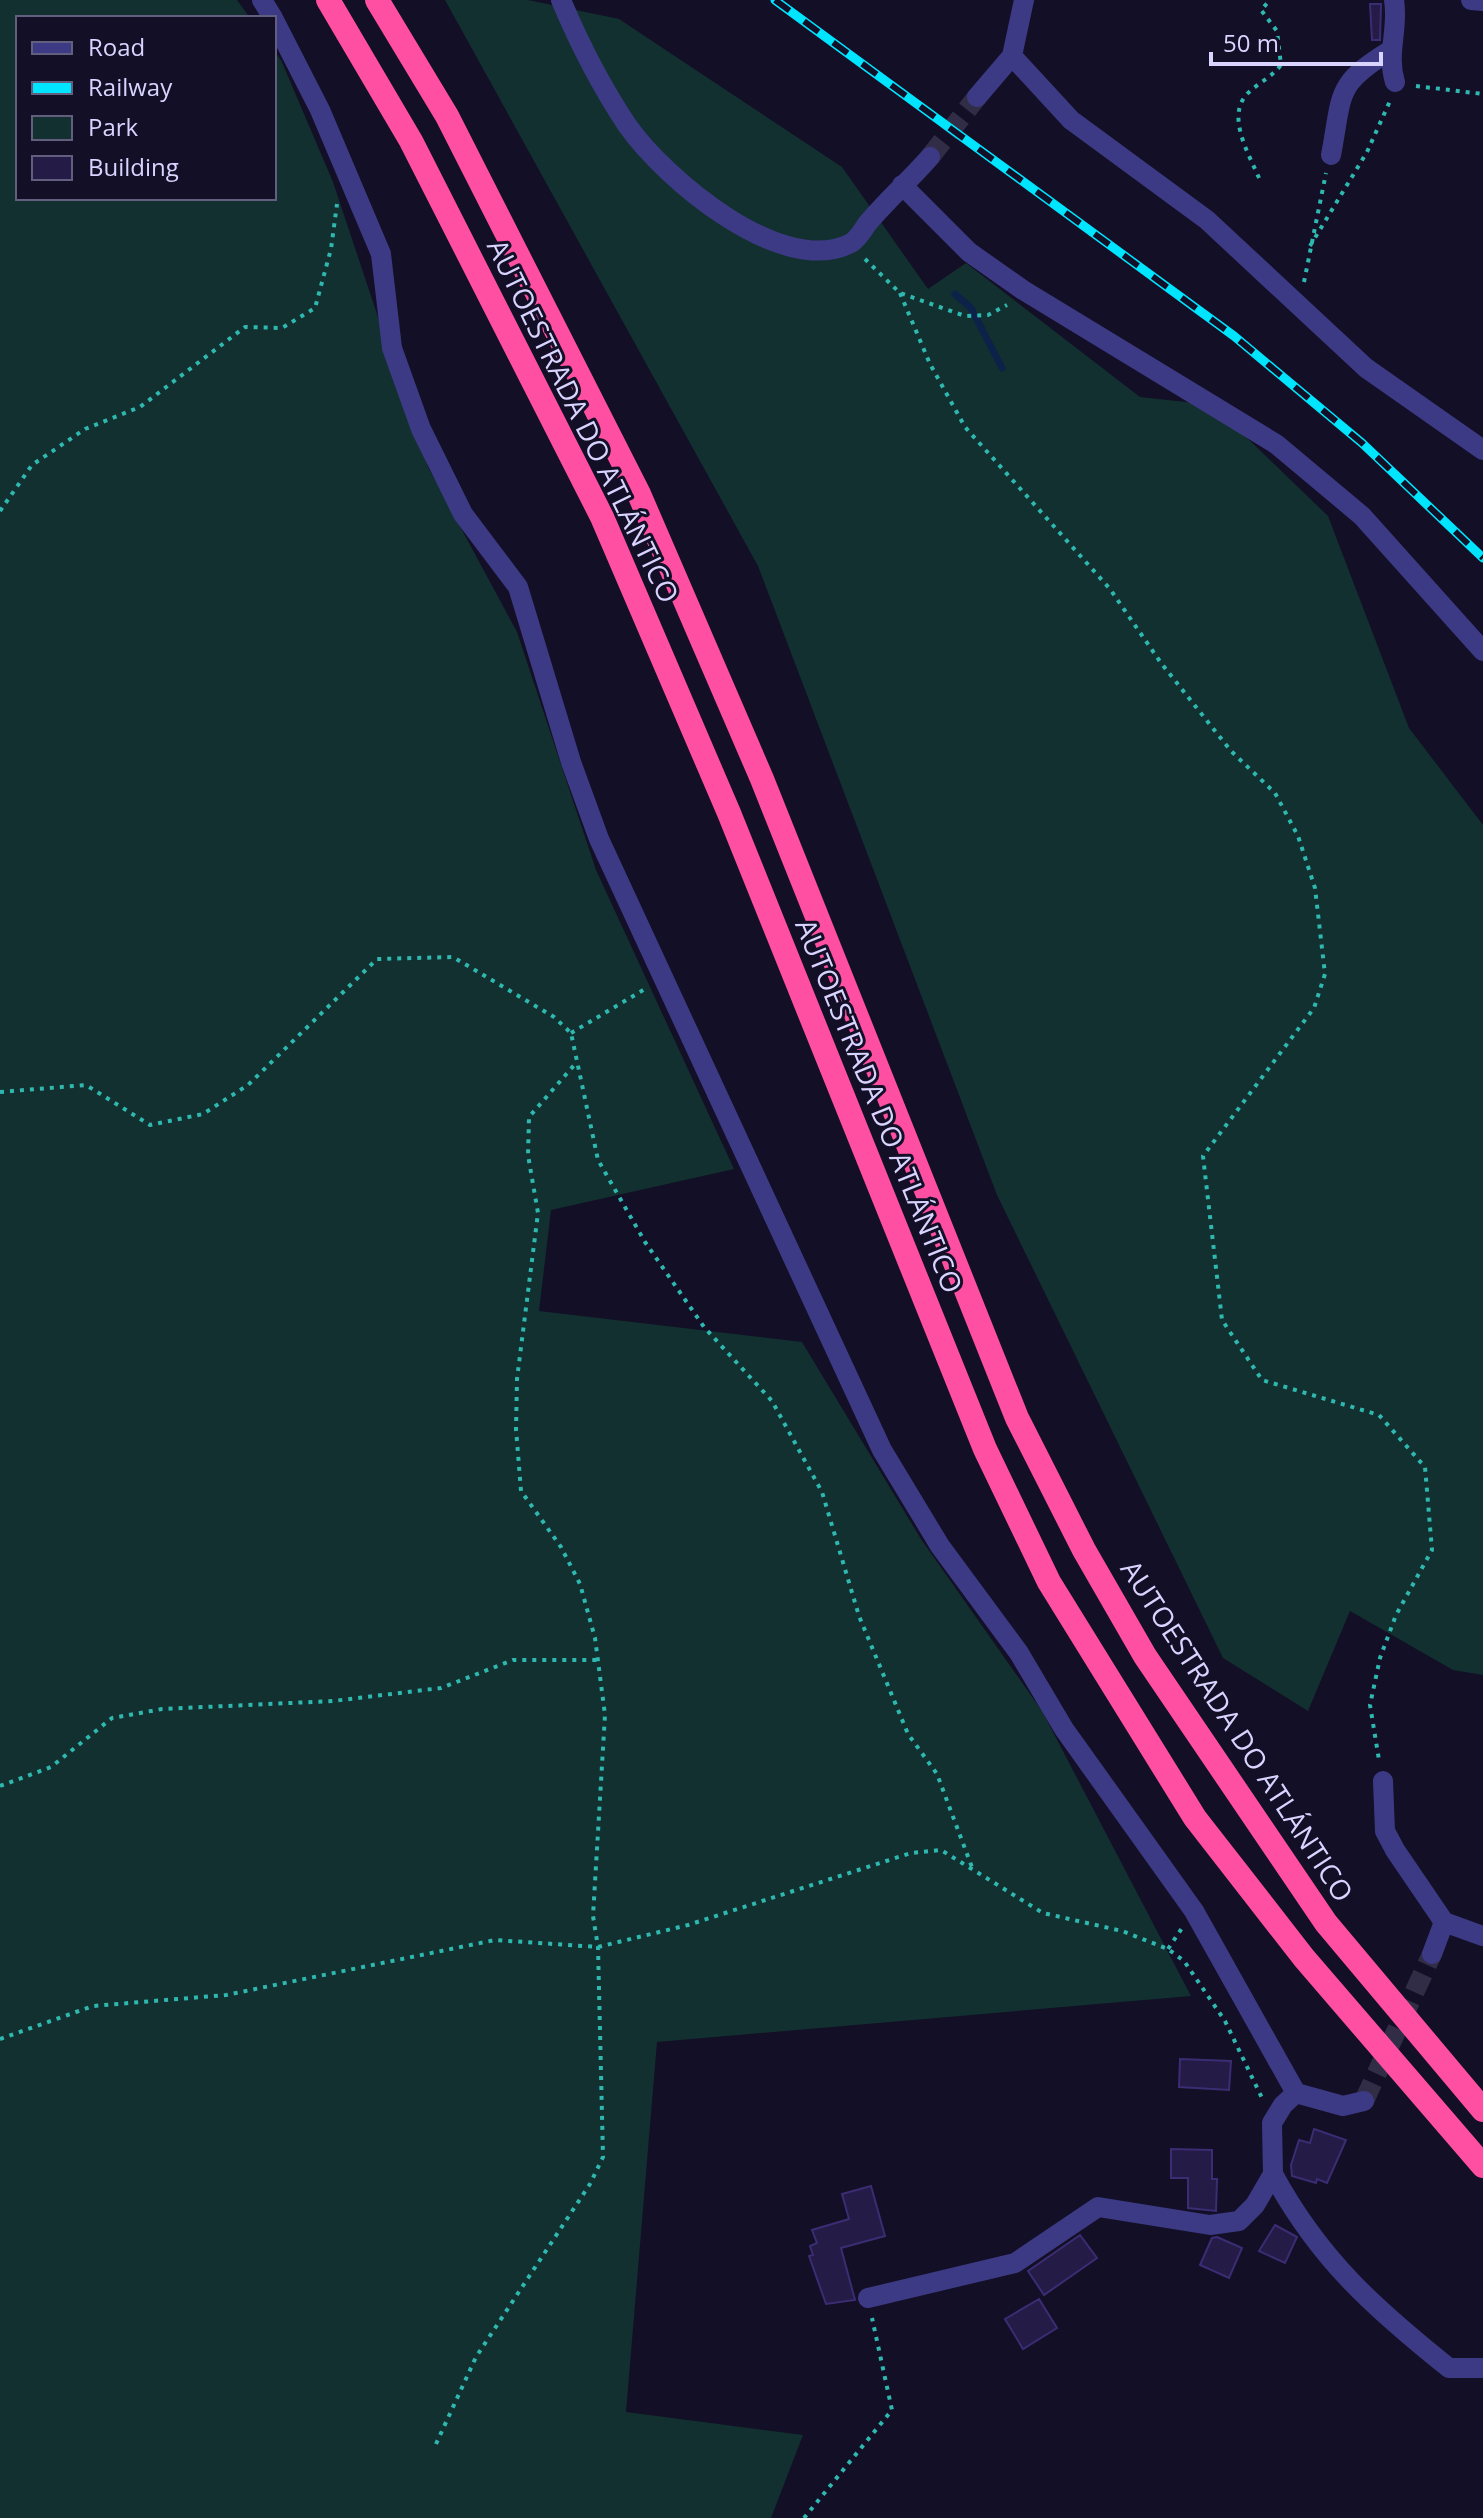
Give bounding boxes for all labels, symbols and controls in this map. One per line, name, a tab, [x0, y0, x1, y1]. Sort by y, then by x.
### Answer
legend	[16, 16, 276, 200]
scale bar	[1211, 16, 1381, 66]
text: 50 m	[1223, 26, 1279, 59]
text: Road	[88, 30, 145, 63]
text: Railway	[88, 70, 173, 103]
text: Park	[88, 110, 139, 143]
text: Building	[88, 150, 179, 183]
street label: AUTOESTRADA DO ATLÁNTICO	[479, 232, 689, 609]
street label: AUTOESTRADA DO ATLÁNTICO	[787, 913, 973, 1298]
street label: AUTOESTRADA DO ATLÁNTICO	[1113, 1552, 1363, 1909]

